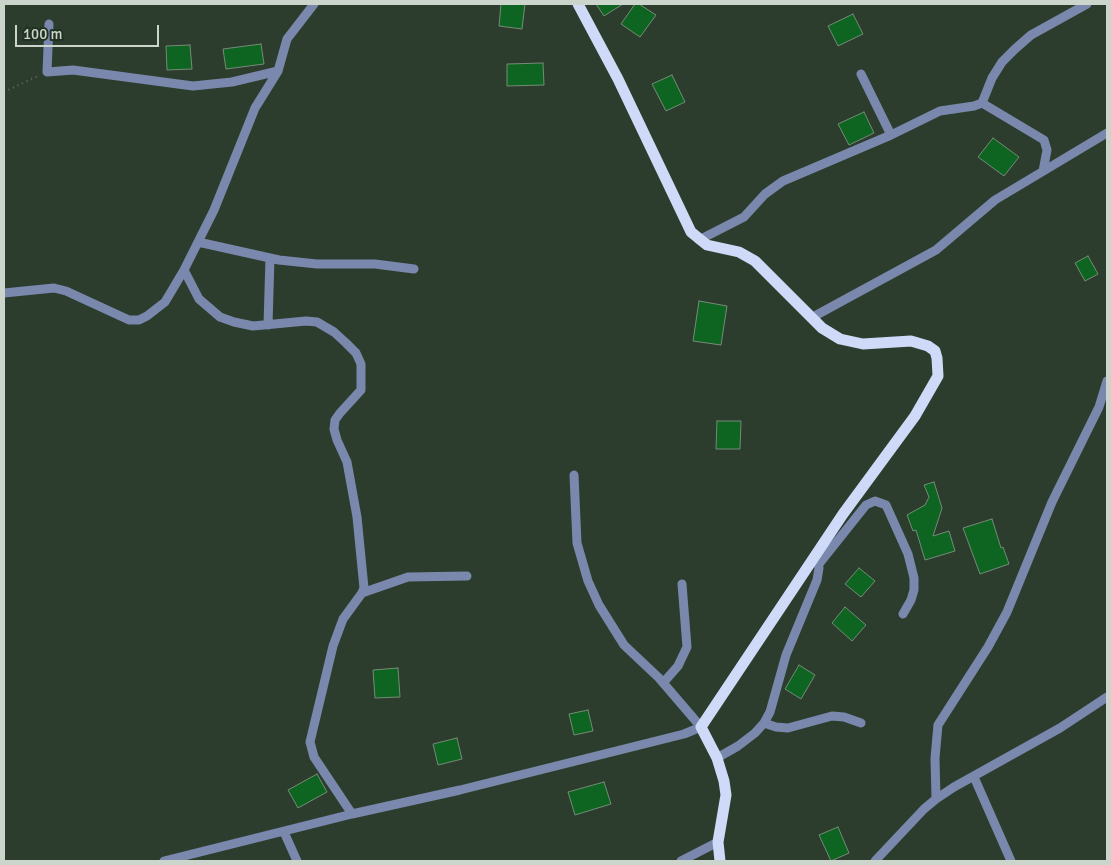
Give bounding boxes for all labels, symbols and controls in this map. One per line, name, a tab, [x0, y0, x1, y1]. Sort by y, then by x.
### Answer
scale bar	[18, 15, 161, 47]
text: 100 m	[23, 25, 63, 43]

